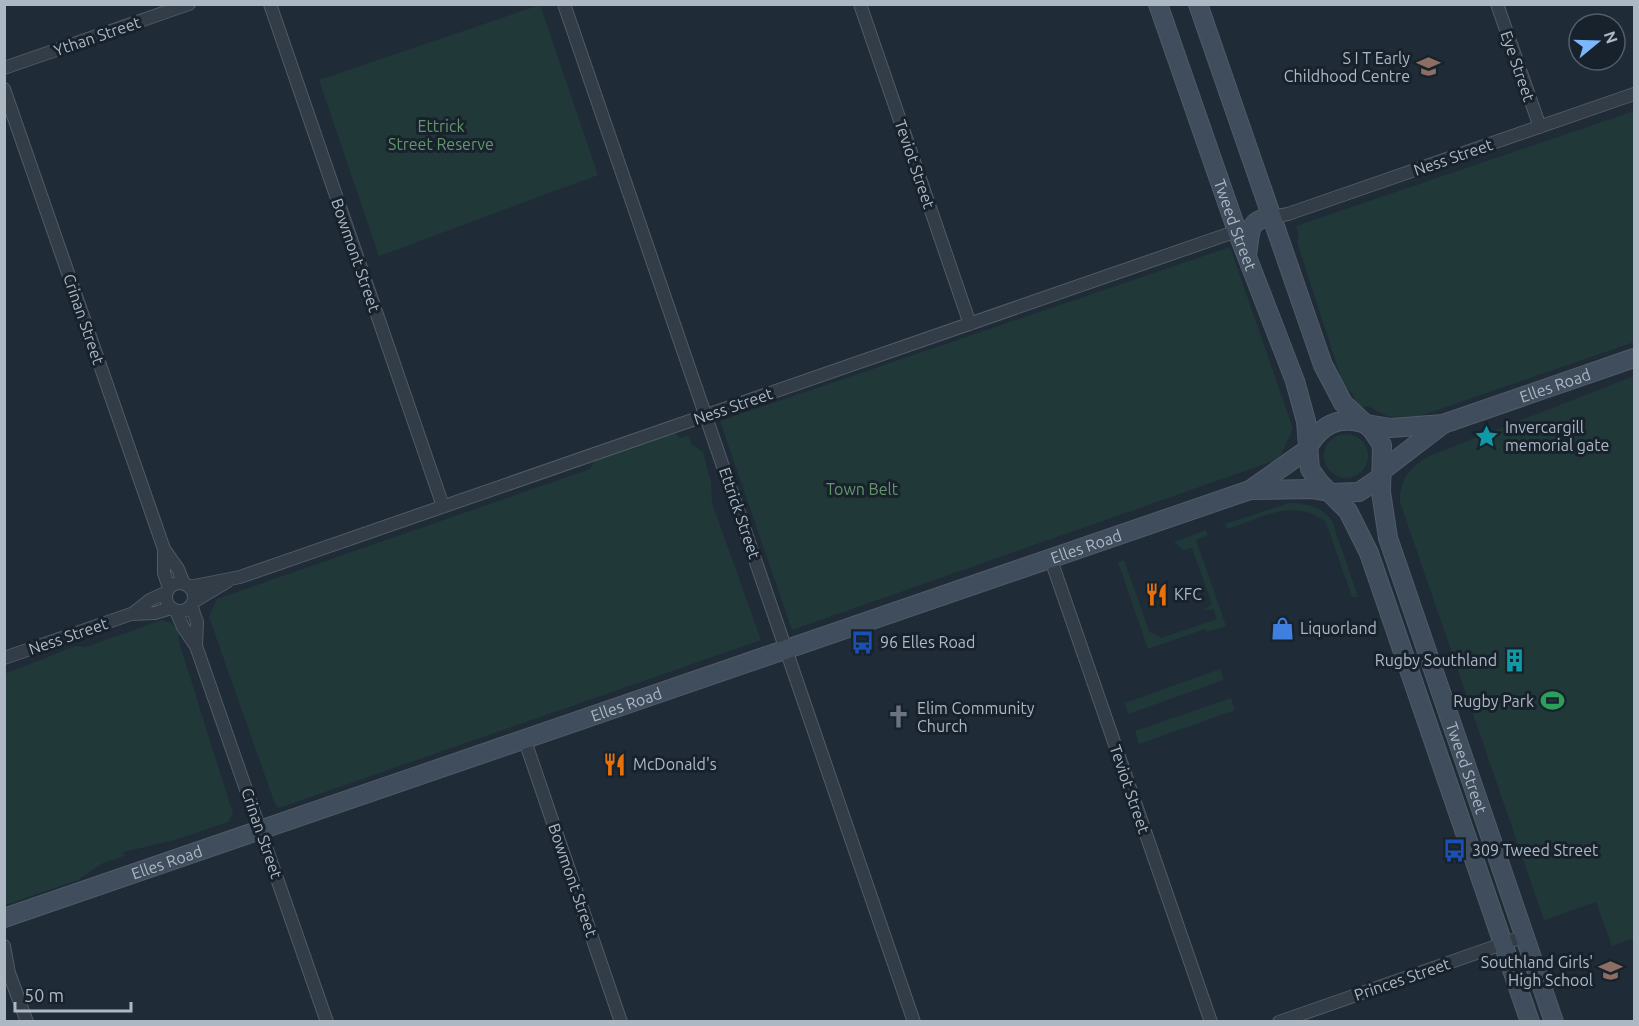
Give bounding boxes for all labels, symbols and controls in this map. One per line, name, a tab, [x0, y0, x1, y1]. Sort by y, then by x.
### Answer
north arrow	[1567, 12, 1627, 72]
street label: Ythan Street	[51, 13, 143, 59]
street label: Eye Street	[1498, 28, 1539, 104]
text: N	[1601, 29, 1622, 46]
place label: S I T Early Childhood Centre	[1284, 49, 1410, 85]
school or university icon: S I T Early Childhood Centre	[1415, 54, 1441, 80]
park label: Ettrick Street Reserve	[388, 117, 494, 153]
street label: Teviot Street	[891, 117, 939, 211]
street label: Ness Street	[1411, 135, 1496, 179]
street label: Tweed Street	[1211, 177, 1261, 274]
street label: Bowmont Street	[328, 196, 384, 315]
street label: Crinan Street	[60, 271, 108, 367]
street label: Elles Road	[1517, 365, 1593, 406]
street label: Ness Street	[691, 384, 776, 428]
place label: Invercargill memorial gate	[1505, 418, 1609, 454]
place icon: Invercargill memorial gate	[1474, 423, 1500, 449]
street label: Ettrick Street	[716, 465, 764, 562]
park label: Town Belt	[826, 480, 899, 498]
street label: Elles Road	[1048, 526, 1124, 567]
restaurant icon: KFC	[1143, 581, 1169, 607]
place label: KFC	[1174, 585, 1202, 603]
street label: Ness Street	[26, 614, 111, 658]
shop icon: Liquorland	[1269, 615, 1295, 641]
place label: Liquorland	[1300, 619, 1377, 637]
bus stop icon: 96 Elles Road	[849, 629, 875, 655]
place label: 96 Elles Road	[880, 633, 975, 651]
building icon: Rugby Southland	[1502, 647, 1528, 673]
place label: Rugby Southland	[1375, 651, 1497, 669]
street label: Elles Road	[588, 684, 664, 725]
sports icon: Rugby Park	[1539, 688, 1565, 714]
place label: Rugby Park	[1453, 692, 1534, 710]
place label: Elim Community Church	[917, 699, 1035, 735]
church icon: Elim Community Church	[886, 704, 912, 730]
street label: Tweed Street	[1443, 720, 1491, 817]
street label: Teviot Street	[1106, 742, 1154, 836]
restaurant icon: McDonald's	[602, 751, 628, 777]
place label: McDonald's	[633, 755, 717, 773]
street label: Crinan Street	[238, 785, 286, 881]
street label: Bowmont Street	[545, 821, 601, 940]
bus stop icon: 309 Tweed Street	[1441, 837, 1467, 863]
place label: 309 Tweed Street	[1472, 841, 1599, 859]
street label: Elles Road	[129, 842, 204, 883]
place label: Southland Girls' High School	[1481, 953, 1593, 989]
street label: Princes Street	[1352, 954, 1453, 1004]
school or university icon: Southland Girls' High School	[1598, 958, 1624, 984]
scale bar	[15, 975, 130, 1013]
text: 50 m	[24, 985, 64, 1005]

